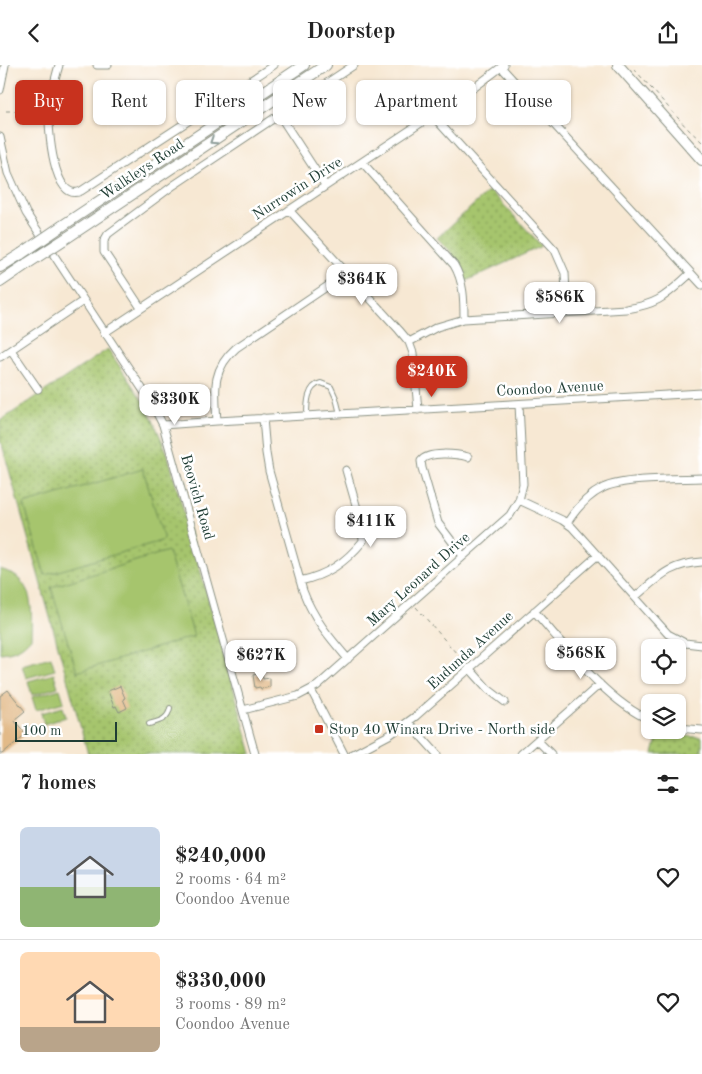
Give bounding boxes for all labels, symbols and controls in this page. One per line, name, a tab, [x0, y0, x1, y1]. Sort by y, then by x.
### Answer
icon: back	[20, 19, 48, 47]
icon: share	[654, 19, 682, 47]
text: Doorstep	[307, 21, 395, 43]
chip: Buy	[15, 80, 83, 125]
chip: Rent	[93, 80, 166, 125]
chip: Filters	[176, 80, 263, 125]
chip: New	[273, 80, 346, 125]
chip: Apartment	[356, 80, 476, 125]
chip: House	[486, 80, 571, 125]
one-way arrow	[209, 134, 218, 144]
street label: Walkleys Road	[98, 137, 187, 204]
street label: Nurrowin Drive	[251, 155, 345, 224]
pin: $364K	[327, 263, 397, 306]
text: $364K	[337, 272, 387, 288]
pin: $586K	[525, 281, 595, 324]
text: $586K	[535, 290, 585, 306]
pin: $240K	[397, 355, 467, 398]
text: $240K	[407, 364, 457, 380]
street label: Coondoo Avenue	[496, 379, 604, 400]
pin: $330K	[140, 383, 210, 426]
text: $330K	[150, 392, 200, 408]
street label: Beovich Road	[177, 453, 216, 542]
pin: $411K	[336, 505, 406, 548]
text: $411K	[346, 514, 396, 530]
street label: Mary Leonard Drive	[365, 530, 473, 630]
street label: Eudunda Avenue	[425, 609, 517, 693]
pin: $568K	[546, 637, 616, 680]
pin: $627K	[226, 639, 296, 682]
map controls	[641, 639, 686, 739]
button: locate	[641, 639, 686, 684]
text: $568K	[556, 646, 606, 662]
text: $627K	[236, 648, 286, 664]
button: layers	[641, 694, 686, 739]
scale bar	[15, 719, 118, 742]
marker: Stop 40 Winara Drive - North side	[313, 723, 325, 735]
place label: Stop 40 Winara Drive - North side	[329, 723, 555, 738]
text: 100 m	[22, 724, 61, 738]
icon: filters	[654, 770, 682, 798]
text: 7 homes	[20, 773, 96, 794]
text: $240,000	[175, 846, 266, 867]
icon: home	[60, 847, 120, 907]
icon: heart	[654, 863, 682, 891]
text: 2 rooms · 64 m²	[175, 872, 286, 888]
text: Coondoo Avenue	[175, 892, 290, 908]
text: $330,000	[175, 971, 266, 992]
icon: home	[60, 972, 120, 1032]
icon: heart	[654, 988, 682, 1016]
text: 3 rooms · 89 m²	[175, 997, 286, 1013]
text: Coondoo Avenue	[175, 1017, 290, 1033]

